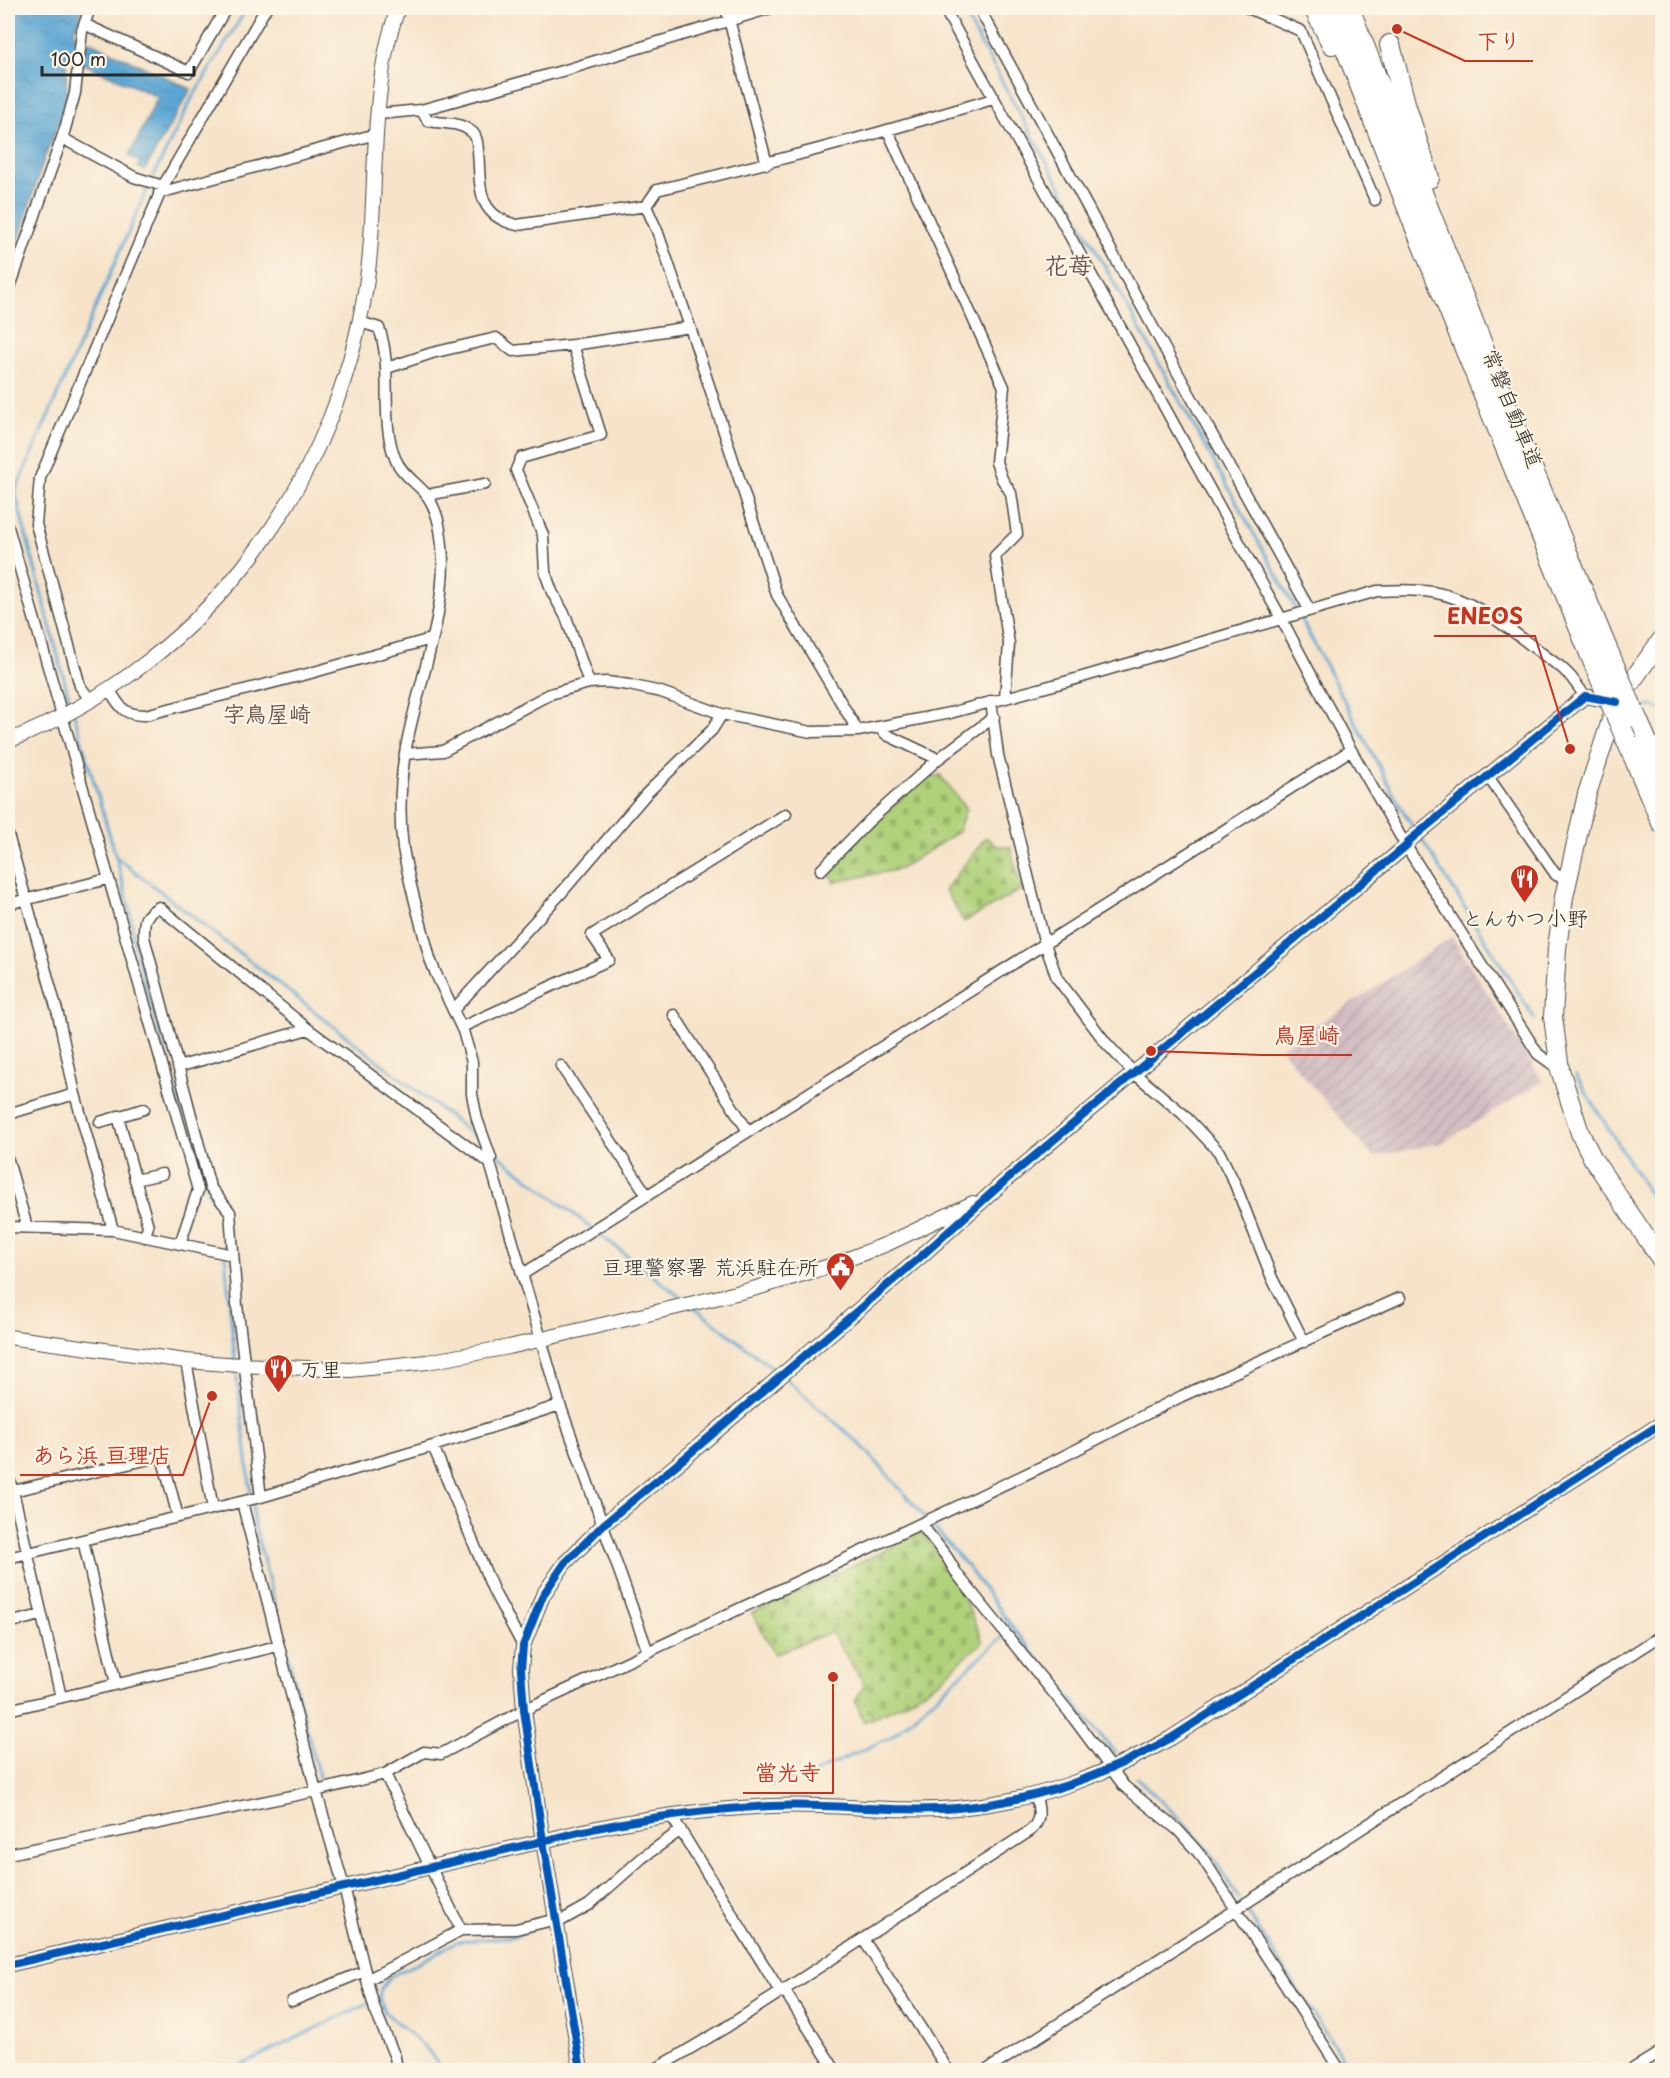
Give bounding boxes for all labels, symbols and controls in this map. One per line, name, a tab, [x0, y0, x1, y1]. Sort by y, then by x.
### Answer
callout: 下り	[1465, 21, 1533, 61]
text: 下り	[1477, 23, 1521, 56]
scale bar	[42, 39, 194, 77]
text: 100 m	[51, 45, 106, 72]
district label: 花苺	[1044, 246, 1092, 282]
street label: 常磐自動車道	[1476, 344, 1552, 472]
callout: ENEOS	[1434, 596, 1535, 636]
text: ENEOS	[1447, 598, 1523, 631]
district label: 字鳥屋崎	[223, 696, 311, 729]
restaurant icon: とんかつ小野	[1509, 862, 1541, 904]
place label: とんかつ小野	[1462, 901, 1588, 933]
callout: 鳥屋崎	[1262, 1015, 1352, 1055]
text: 鳥屋崎	[1274, 1017, 1340, 1050]
place label: 亘理警察署 荒浜駐在所	[602, 1250, 819, 1282]
public building icon: 亘理警察署 荒浜駐在所	[824, 1250, 856, 1292]
restaurant icon: 万里	[263, 1352, 295, 1394]
place label: 万里	[300, 1352, 342, 1384]
callout: あら浜 亘理店	[20, 1435, 183, 1475]
text: あら浜 亘理店	[32, 1437, 172, 1470]
callout: 當光寺	[743, 1753, 833, 1793]
text: 當光寺	[755, 1754, 821, 1787]

